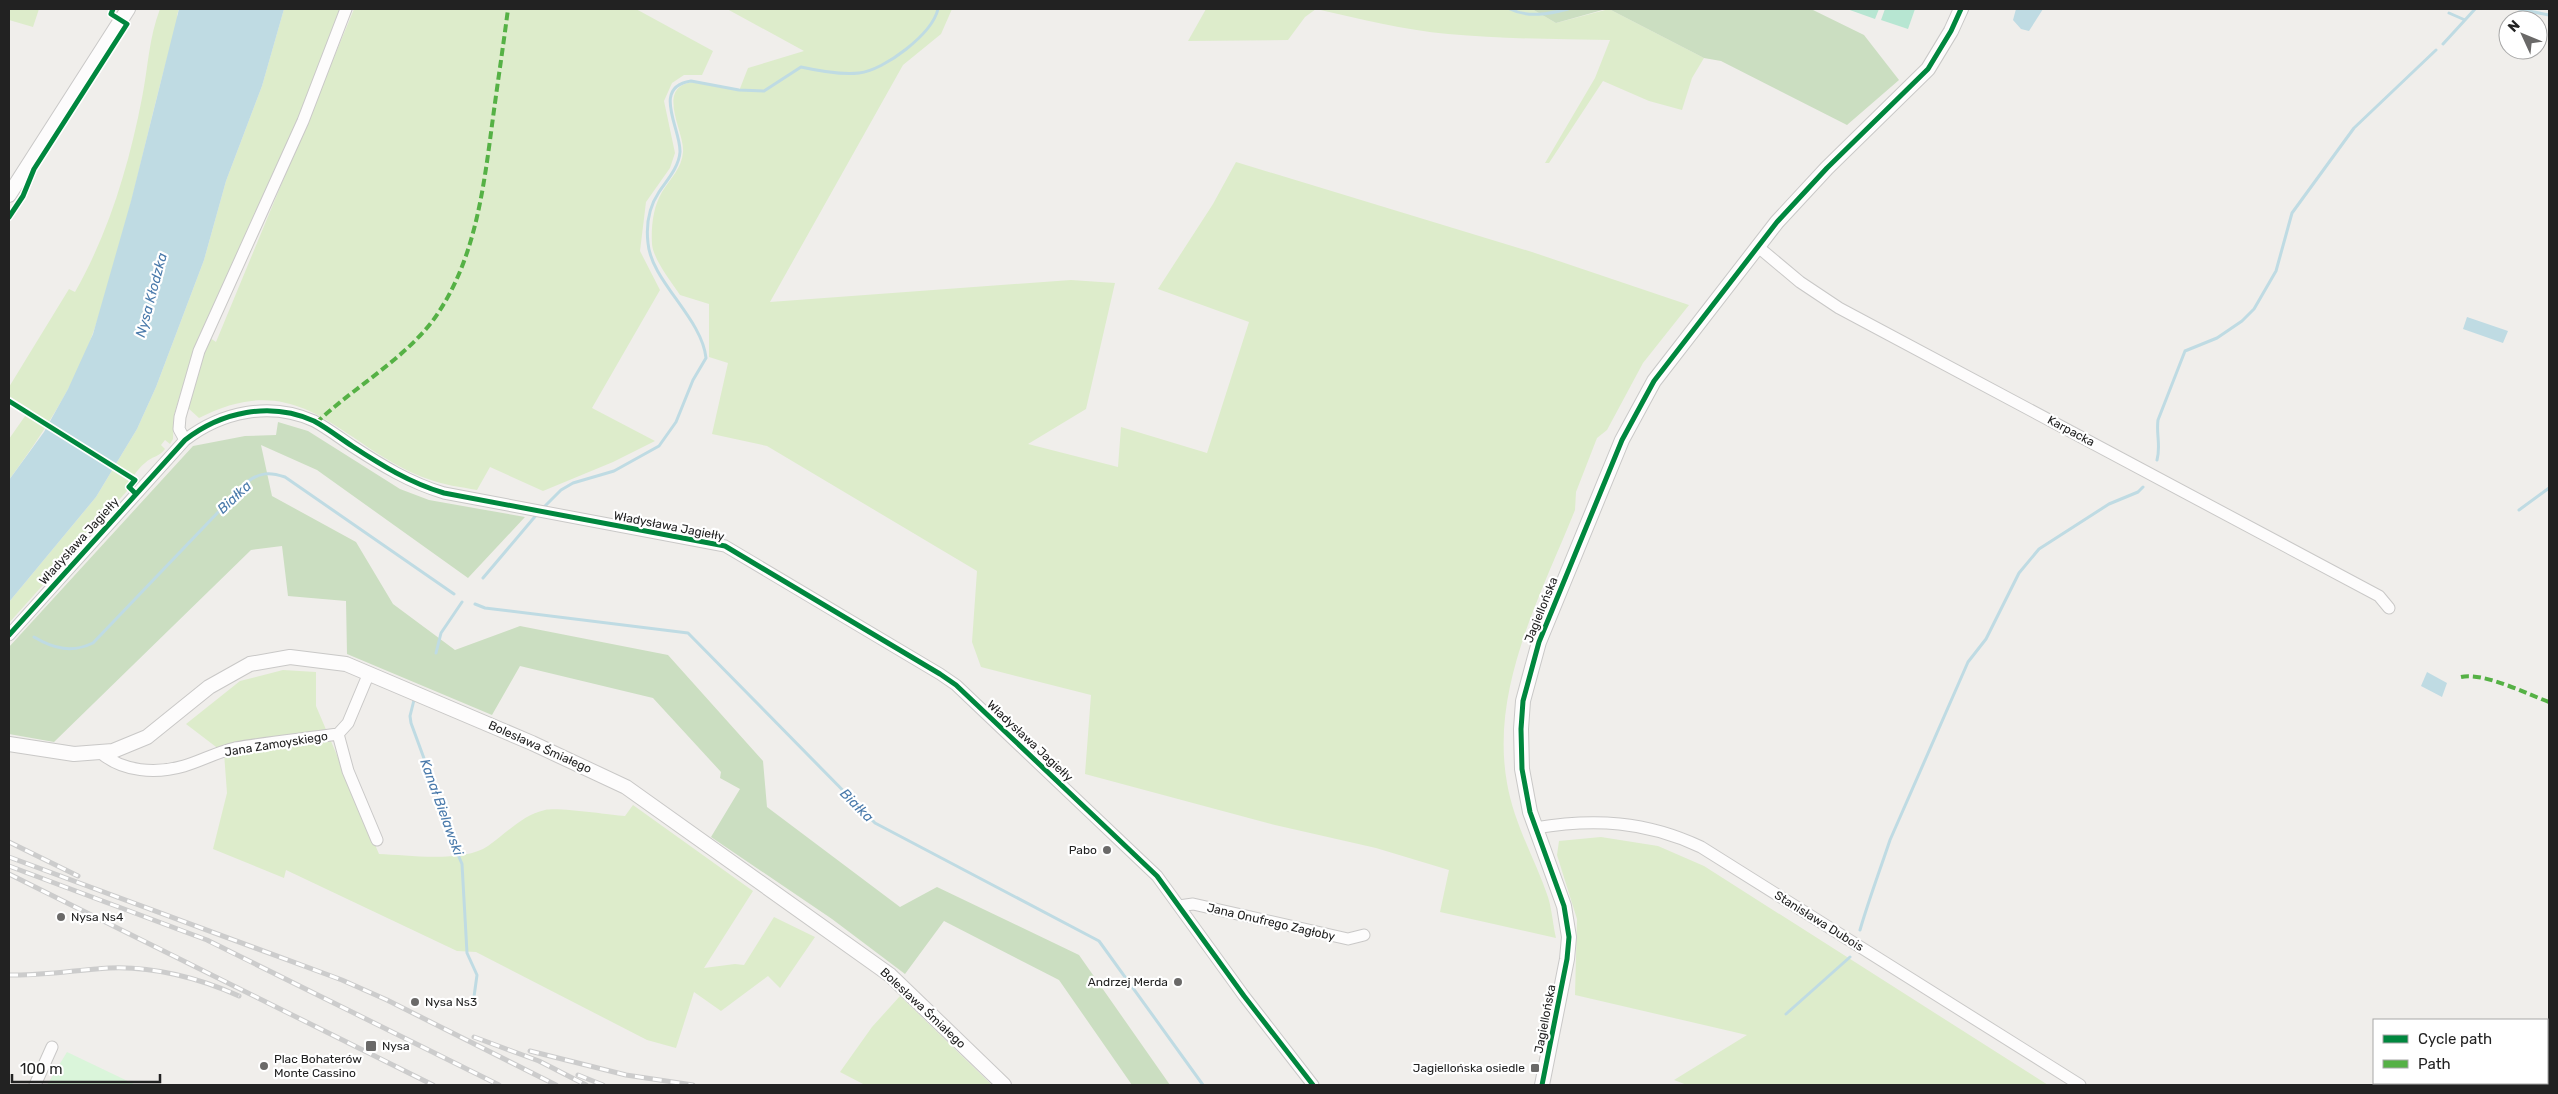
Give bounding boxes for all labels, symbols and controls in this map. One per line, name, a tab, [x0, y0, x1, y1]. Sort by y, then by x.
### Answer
north arrow	[2498, 10, 2548, 60]
text: N	[2504, 17, 2524, 36]
water label: Nysa Kłodzka	[132, 251, 171, 339]
street label: Karpacka	[2045, 413, 2097, 449]
water label: Białka	[214, 477, 255, 517]
street label: Władysława Jagiełły	[36, 494, 122, 587]
street label: Władysława Jagiełły	[613, 508, 726, 544]
street label: Jagiellońska	[1521, 575, 1561, 645]
street label: Władysława Jagiełły	[984, 698, 1076, 785]
street label: Bolesława Śmiałego	[486, 718, 594, 776]
street label: Jana Zamoyskiego	[223, 729, 329, 759]
water label: Kanał Bielawski	[416, 757, 467, 858]
water label: Białka	[836, 785, 877, 826]
place label: Pabo	[1069, 843, 1097, 857]
marker: Pabo	[1101, 844, 1113, 856]
street label: Stanisława Dubois	[1772, 888, 1866, 954]
street label: Jana Onufrego Zagłoby	[1206, 900, 1337, 944]
place label: Nysa Ns4	[71, 910, 124, 924]
marker: Nysa Ns4	[55, 911, 67, 923]
street label: Bolesława Śmiałego	[878, 965, 969, 1051]
place label: Andrzej Merda	[1088, 975, 1168, 989]
marker: Andrzej Merda	[1172, 976, 1184, 988]
street label: Jagiellońska	[1531, 983, 1559, 1055]
place label: Nysa Ns3	[425, 995, 477, 1009]
marker: Nysa Ns3	[409, 996, 421, 1008]
legend	[2373, 1019, 2548, 1084]
text: Cycle path	[2418, 1030, 2492, 1048]
marker: Nysa	[364, 1039, 378, 1053]
place label: Nysa	[382, 1039, 410, 1053]
scale bar	[12, 1052, 160, 1084]
place label: Plac Bohaterów Monte Cassino	[274, 1052, 362, 1080]
text: Path	[2418, 1055, 2451, 1073]
text: 100 m	[20, 1060, 62, 1078]
marker: Plac Bohaterów Monte Cassino	[258, 1060, 270, 1072]
place label: Jagiellońska osiedle	[1413, 1061, 1525, 1075]
marker: Jagiellońska osiedle	[1529, 1062, 1541, 1074]

